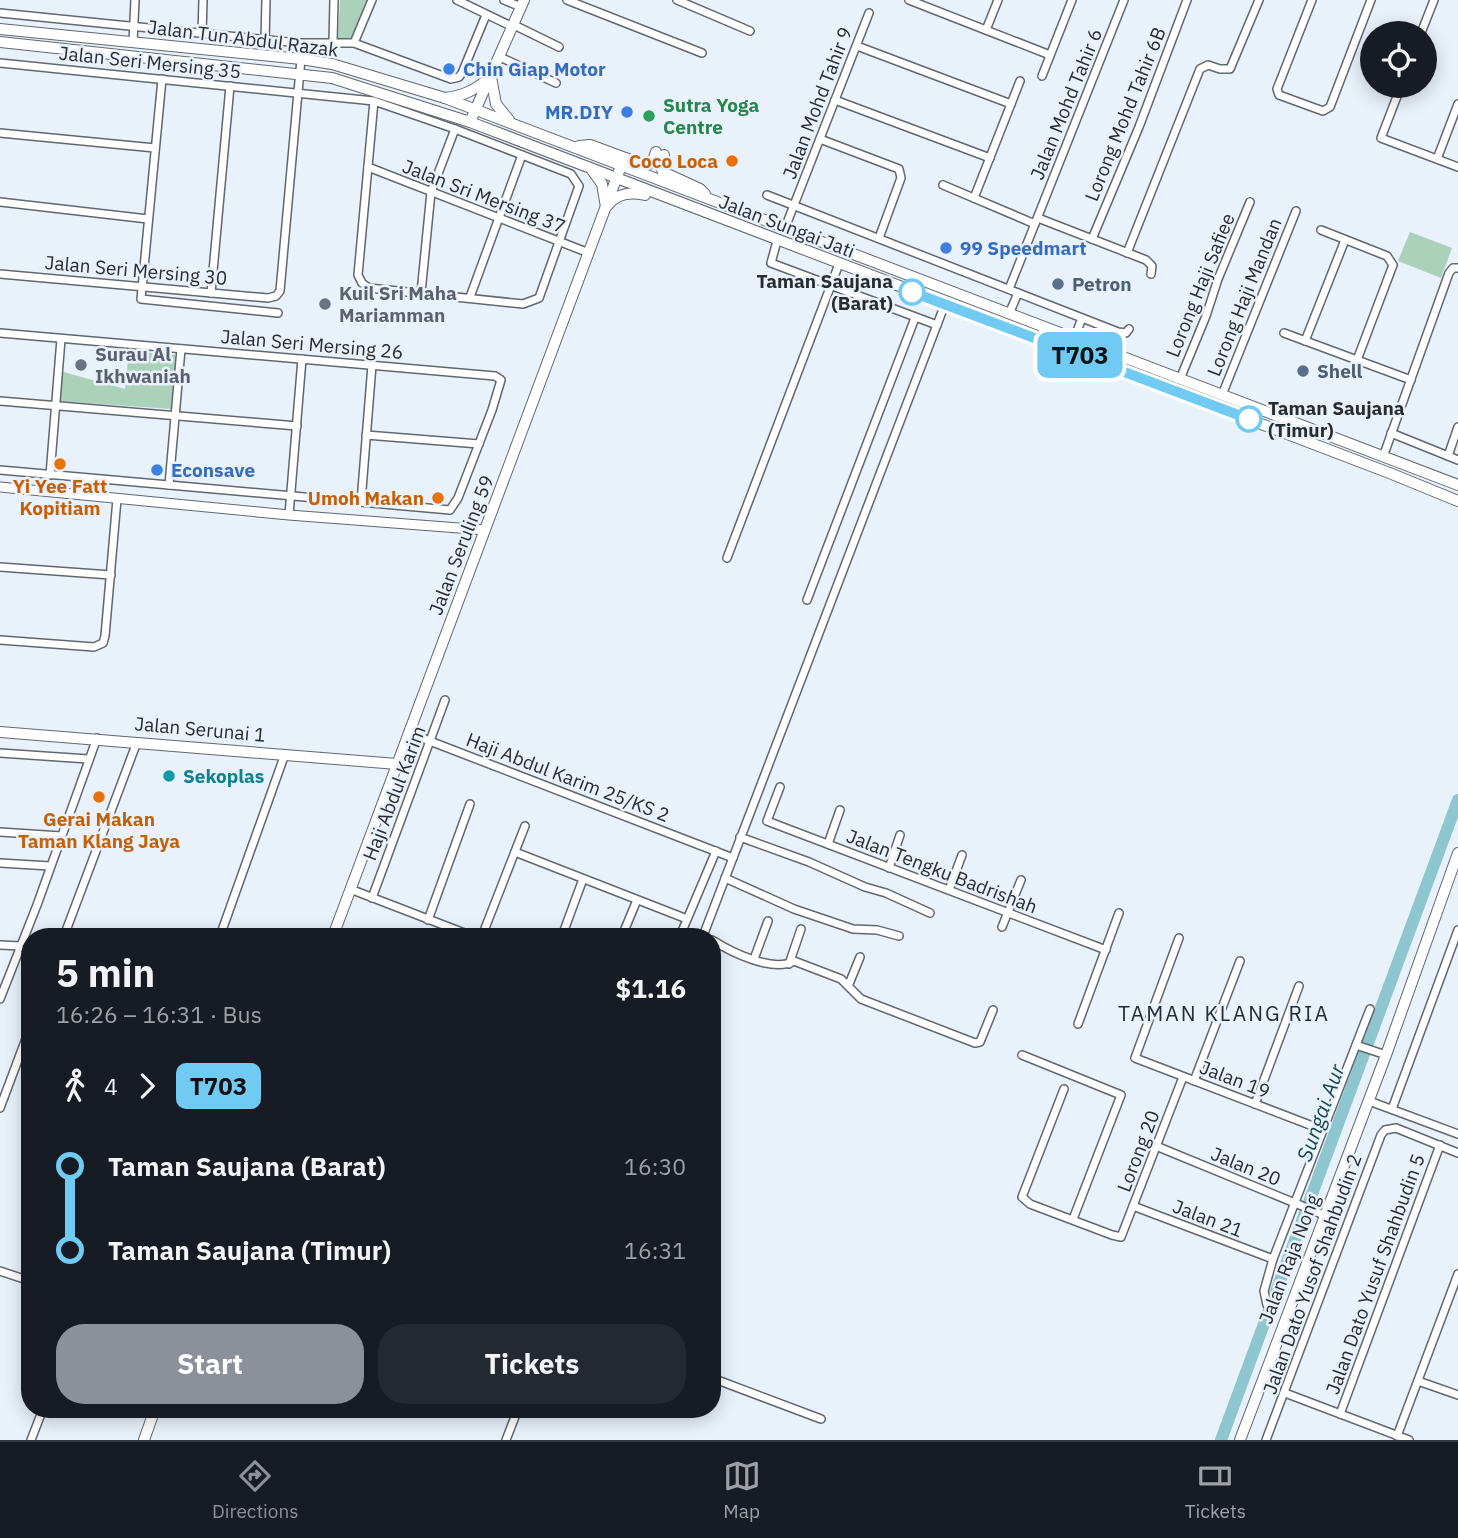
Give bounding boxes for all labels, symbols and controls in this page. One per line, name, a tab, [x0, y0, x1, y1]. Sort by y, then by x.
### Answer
street label: Jalan Tun Abdul Razak	[146, 14, 340, 62]
map controls	[1360, 21, 1437, 98]
button: locate	[1360, 21, 1437, 98]
street label: Lorong Mohd Tahir 6B	[1079, 23, 1171, 205]
street label: Jalan Mohd Tahir 9	[777, 24, 857, 182]
street label: Jalan Mohd Tahir 6	[1025, 25, 1107, 183]
street label: Jalan Seri Mersing 35	[58, 40, 242, 84]
place label: Chin Giap Motor	[463, 57, 606, 81]
marker: Chin Giap Motor	[441, 61, 457, 77]
place label: Sutra Yoga Centre	[663, 93, 760, 139]
place label: MR.DIY	[545, 100, 614, 124]
marker: MR.DIY	[619, 104, 635, 120]
marker: Sutra Yoga Centre	[641, 108, 657, 124]
place label: Coco Loca	[629, 149, 718, 173]
marker: Coco Loca	[724, 153, 740, 169]
street label: Jalan Sri Mersing 37	[399, 154, 569, 238]
street label: Jalan Sungai Jati	[716, 189, 858, 263]
street label: Lorong Haji Safiee	[1160, 209, 1240, 361]
street label: Lorong Haji Mandan	[1201, 214, 1287, 380]
place label: 99 Speedmart	[960, 236, 1086, 260]
marker: 99 Speedmart	[938, 240, 954, 256]
street label: Jalan Seri Mersing 30	[44, 250, 228, 290]
place label: Taman Saujana (Barat)	[756, 269, 893, 315]
place label: Petron	[1072, 272, 1132, 296]
marker: Petron	[1050, 276, 1066, 292]
marker: Taman Saujana (Barat)	[899, 279, 925, 305]
place label: Kuil Sri Maha Mariamman	[339, 281, 457, 327]
marker: Kuil Sri Maha Mariamman	[317, 296, 333, 312]
street label: Jalan Seri Mersing 26	[220, 324, 404, 364]
line badge: T703	[1031, 332, 1129, 378]
text: T703	[1051, 339, 1109, 371]
place label: Surau Al Ikhwaniah	[95, 342, 191, 388]
marker: Surau Al Ikhwaniah	[73, 357, 89, 373]
place label: Shell	[1317, 359, 1362, 383]
marker: Shell	[1295, 363, 1311, 379]
place label: Taman Saujana (Timur)	[1268, 396, 1405, 442]
marker: Taman Saujana (Timur)	[1236, 406, 1262, 432]
marker: Yi Yee Fatt Kopitiam	[52, 456, 68, 472]
place label: Econsave	[171, 458, 255, 482]
marker: Econsave	[149, 462, 165, 478]
street label: Jalan Seruling 59	[423, 472, 499, 618]
place label: Yi Yee Fatt Kopitiam	[13, 474, 107, 520]
place label: Umoh Makan	[308, 486, 424, 510]
marker: Umoh Makan	[430, 490, 446, 506]
street label: Jalan Serunai 1	[134, 711, 266, 747]
street label: Haji Abdul Karim	[357, 722, 431, 864]
street label: Haji Abdul Karim 25/KS 2	[463, 727, 673, 827]
place label: Sekoplas	[183, 764, 264, 788]
marker: Sekoplas	[161, 768, 177, 784]
marker: Gerai Makan Taman Klang Jaya	[91, 789, 107, 805]
place label: Gerai Makan Taman Klang Jaya	[18, 807, 180, 853]
street label: Jalan Tengku Badrishah	[843, 823, 1041, 919]
text: 5 min	[56, 948, 155, 997]
text: $1.16	[616, 971, 686, 1005]
text: 16:26 – 16:31 · Bus	[56, 999, 262, 1029]
district label: TAMAN KLANG RIA	[1118, 999, 1330, 1027]
street label: Jalan 19	[1197, 1055, 1273, 1103]
water label: Sungai Aur	[1290, 1059, 1351, 1165]
icon: walk	[56, 1067, 94, 1105]
icon: forward	[128, 1067, 166, 1105]
text: T703	[190, 1070, 247, 1102]
text: 4	[104, 1071, 118, 1101]
street label: Lorong 20	[1111, 1107, 1165, 1195]
street label: Jalan 20	[1208, 1141, 1284, 1191]
text: Taman Saujana (Barat)	[108, 1149, 385, 1183]
street label: Jalan Dato Yusuf Shahbudin 5	[1320, 1150, 1430, 1398]
text: 16:30	[624, 1151, 686, 1181]
street label: Jalan Dato Yusof Shahbudin 2	[1257, 1151, 1367, 1397]
street label: Jalan Raja Nong	[1253, 1191, 1325, 1327]
street label: Jalan 21	[1170, 1194, 1246, 1242]
text: Taman Saujana (Timur)	[108, 1233, 391, 1267]
text: 16:31	[624, 1235, 686, 1265]
button: Start	[56, 1324, 364, 1404]
button: Tickets	[378, 1324, 686, 1404]
tab: Directions	[212, 1457, 299, 1523]
tab: Map	[723, 1457, 761, 1523]
tab: Tickets	[1185, 1457, 1246, 1523]

